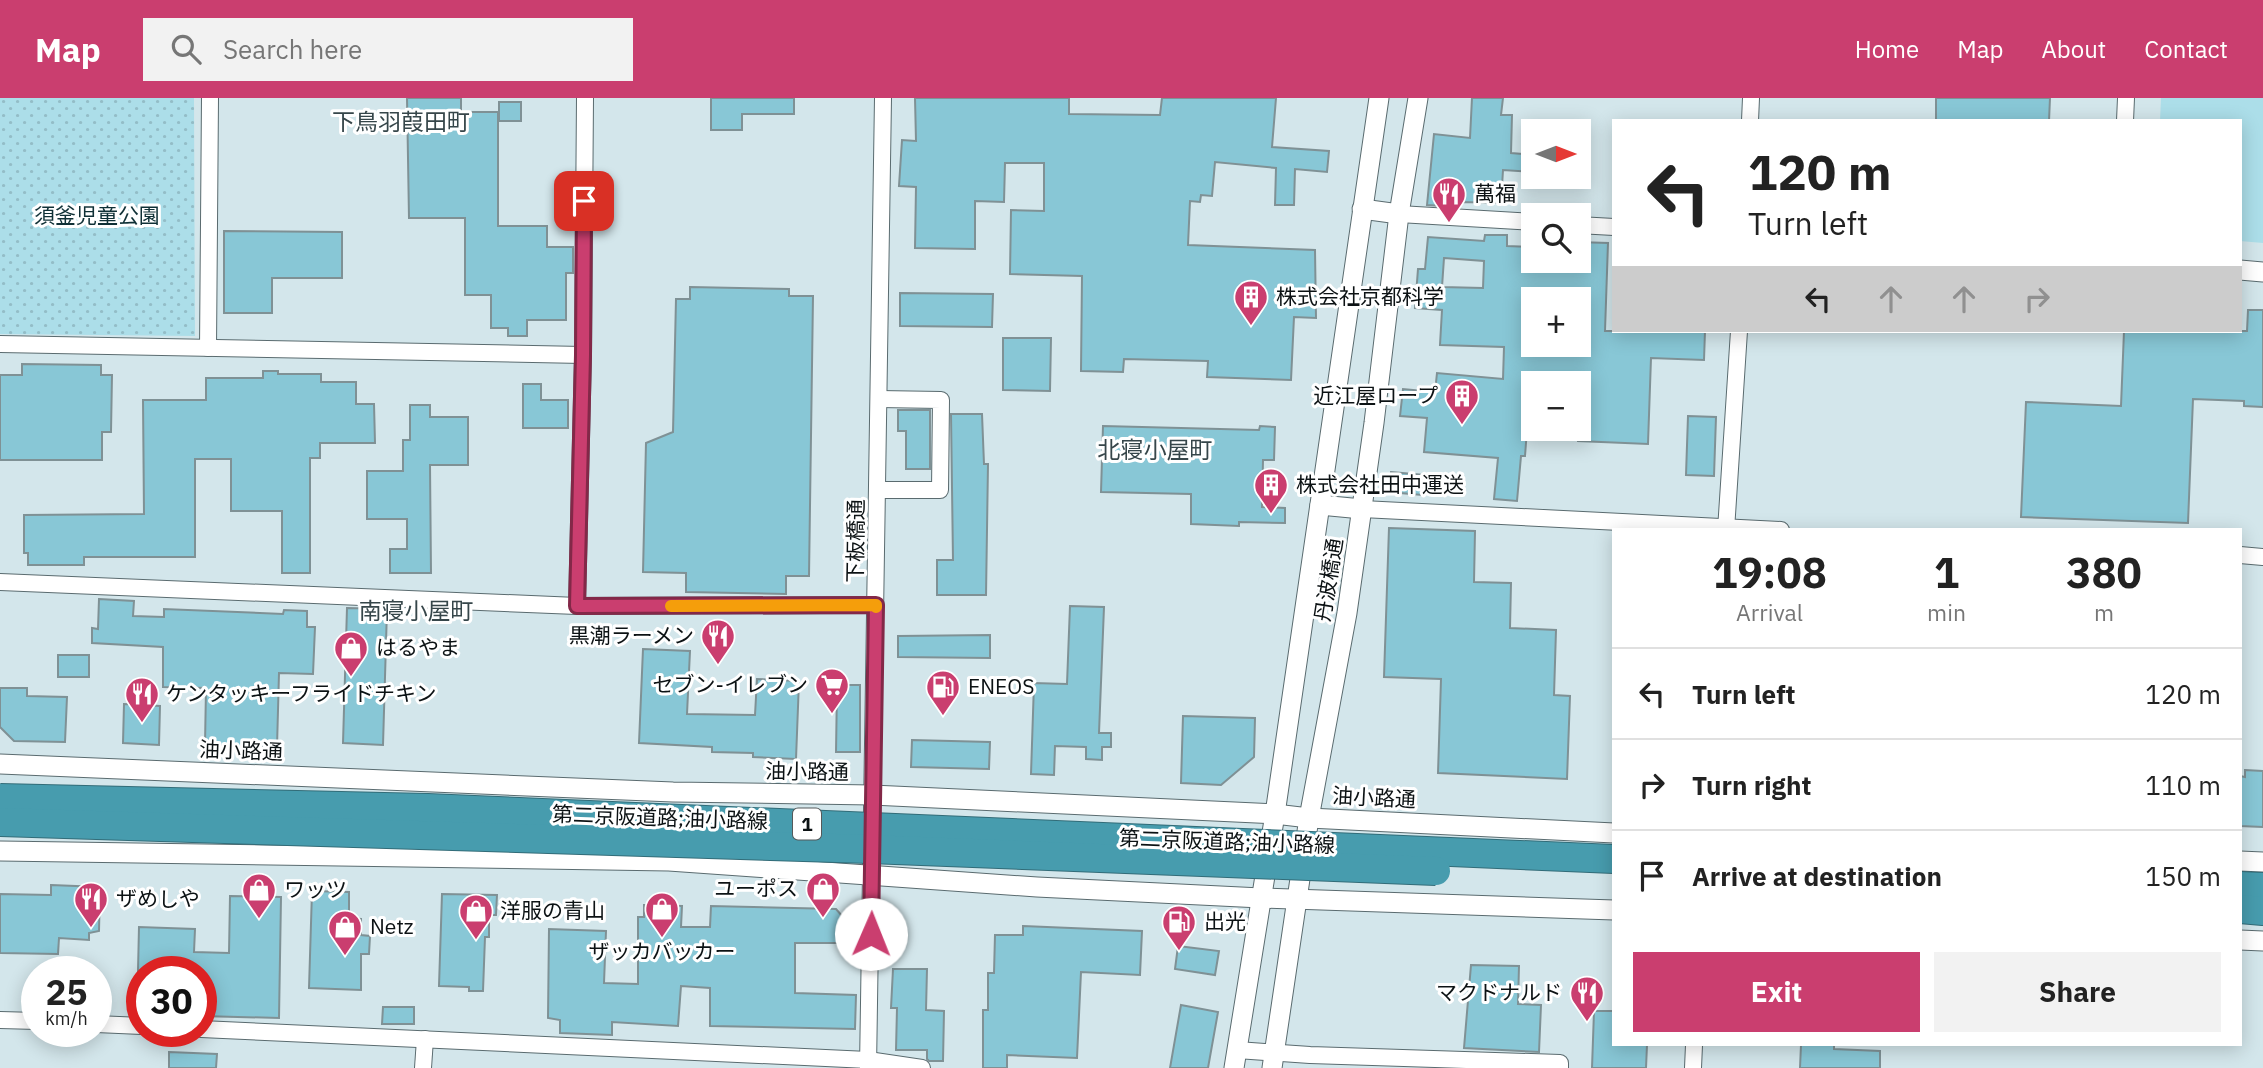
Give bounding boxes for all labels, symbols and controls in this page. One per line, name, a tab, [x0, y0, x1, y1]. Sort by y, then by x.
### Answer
search box	[143, 18, 633, 81]
text: Map	[35, 28, 101, 71]
icon: search	[167, 30, 205, 68]
text: Search here	[223, 32, 362, 66]
text: Home	[1855, 33, 1919, 65]
text: Map	[1957, 33, 2003, 65]
text: About	[2041, 33, 2106, 65]
text: Contact	[2144, 33, 2228, 65]
district label: 下鳥羽葭田町	[332, 106, 470, 136]
north arrow	[1521, 119, 1591, 189]
map controls	[1521, 119, 1591, 441]
text: 120 m	[1748, 140, 1892, 203]
icon: left	[1633, 147, 1724, 238]
pin	[554, 171, 614, 231]
restaurant icon: 萬福	[1430, 175, 1468, 224]
place label: 萬福	[1474, 179, 1516, 207]
icon: arrive	[565, 182, 603, 220]
park label: 須釜児童公園	[34, 201, 160, 229]
text: Turn left	[1748, 202, 1868, 244]
button: search	[1521, 203, 1591, 273]
building icon: 株式会社京都科学	[1232, 278, 1270, 327]
icon: left	[1799, 280, 1837, 318]
icon: ahead	[1872, 280, 1910, 318]
icon: ahead	[1945, 280, 1983, 318]
icon: right	[2018, 280, 2056, 318]
place label: 株式会社京都科学	[1276, 282, 1444, 310]
button: +	[1521, 287, 1591, 357]
button: −	[1521, 371, 1591, 441]
building icon: 近江屋ロープ	[1443, 377, 1481, 426]
place label: 近江屋ロープ	[1313, 381, 1438, 409]
district label: 北寝小屋町	[1098, 434, 1213, 464]
building icon: 株式会社田中運送	[1252, 466, 1290, 515]
place label: 株式会社田中運送	[1296, 470, 1464, 498]
street label: 下板橋通	[840, 499, 870, 583]
street label: 丹波橋通	[1308, 536, 1348, 624]
text: 19:08	[1712, 545, 1827, 600]
text: 1	[1934, 545, 1959, 600]
text: 380	[2066, 545, 2142, 600]
district label: 南寝小屋町	[359, 595, 474, 625]
text: Arrival	[1736, 597, 1803, 627]
text: min	[1927, 597, 1966, 627]
text: m	[2094, 597, 2114, 627]
restaurant icon: 黒潮ラーメン	[699, 617, 737, 666]
place label: 黒潮ラーメン	[569, 621, 694, 649]
shop icon: はるやま	[332, 629, 370, 678]
place label: はるやま	[376, 633, 460, 661]
supermarket icon: セブン-イレブン	[813, 666, 851, 715]
fuel station icon: ENEOS	[924, 668, 962, 717]
place label: セブン-イレブン	[653, 670, 808, 698]
place label: ENEOS	[968, 672, 1034, 700]
restaurant icon: ケンタッキーフライドチキン	[123, 675, 161, 724]
icon: left	[1633, 675, 1671, 713]
text: Turn left	[1692, 677, 1795, 711]
text: 120 m	[2145, 677, 2221, 711]
place label: ケンタッキーフライドチキン	[166, 679, 436, 707]
street label: 油小路通	[199, 735, 283, 765]
street label: 油小路通	[765, 756, 849, 786]
icon: right	[1633, 766, 1671, 804]
text: Turn right	[1692, 768, 1811, 802]
text: 110 m	[2145, 768, 2221, 802]
street label: 油小路通	[1331, 781, 1417, 813]
street label: 第二京阪道路;油小路線	[552, 799, 769, 835]
road number: 1	[793, 808, 821, 839]
street label: 第二京阪道路;油小路線	[1119, 823, 1336, 859]
icon: arrive	[1633, 857, 1671, 895]
text: Arrive at destination	[1692, 859, 1942, 893]
text: 150 m	[2145, 859, 2221, 893]
shop icon: ユーポス	[804, 870, 842, 919]
shop icon: ワッツ	[240, 871, 278, 920]
place label: ユーポス	[714, 874, 798, 902]
place label: ワッツ	[284, 875, 347, 903]
restaurant icon: ザめしや	[72, 880, 110, 929]
place label: ザめしや	[116, 884, 200, 912]
shop icon: ザッカバッカー	[643, 890, 681, 939]
shop icon: 洋服の青山	[457, 892, 495, 941]
place label: 洋服の青山	[500, 896, 605, 924]
position arrow	[834, 897, 908, 971]
fuel station icon: 出光	[1160, 903, 1198, 952]
place label: 出光	[1204, 907, 1246, 935]
shop icon: Netz	[326, 908, 364, 957]
place label: Netz	[370, 912, 414, 940]
place label: ザッカバッカー	[589, 937, 736, 965]
button: Exit	[1633, 952, 1920, 1032]
button: Share	[1934, 952, 2221, 1032]
speed limit sign: 30	[126, 956, 217, 1047]
text: 25	[45, 969, 88, 1015]
restaurant icon: マクドナルド	[1568, 974, 1606, 1023]
place label: マクドナルド	[1436, 978, 1562, 1006]
text: km/h	[45, 1007, 88, 1030]

